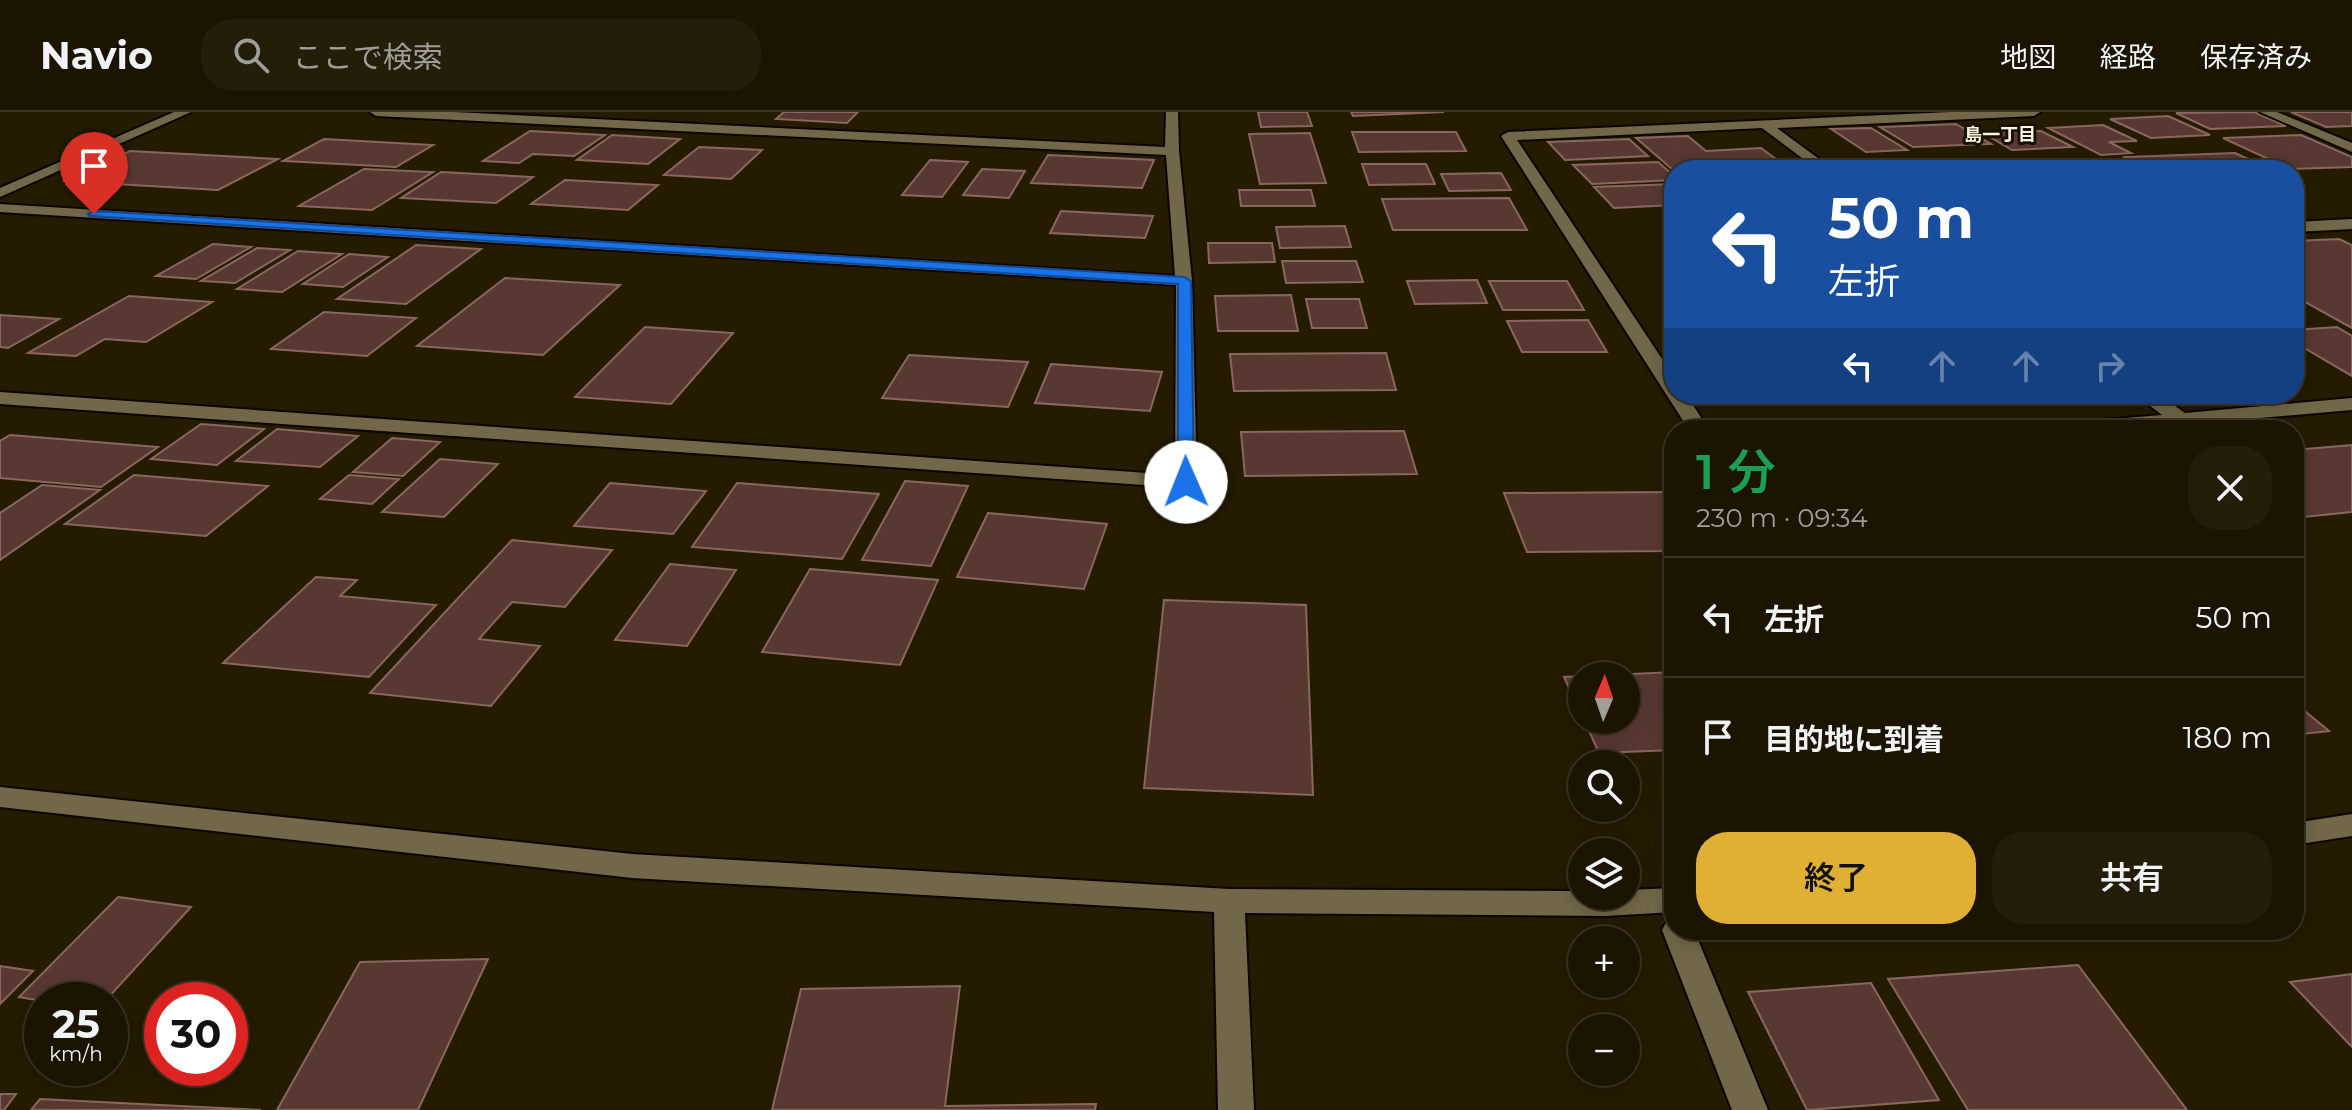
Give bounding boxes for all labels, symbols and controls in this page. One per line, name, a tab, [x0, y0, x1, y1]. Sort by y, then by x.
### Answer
search box	[201, 19, 761, 91]
text: Navio	[40, 32, 153, 79]
icon: search	[229, 33, 273, 77]
text: ここで検索	[293, 39, 443, 76]
text: 地図	[2000, 40, 2056, 74]
text: 経路	[2100, 40, 2156, 74]
text: 保存済み	[2200, 40, 2312, 74]
district label: 島一丁目	[1964, 124, 2036, 146]
pin	[60, 132, 128, 214]
icon: arrive	[72, 144, 116, 188]
text: 50 m	[1828, 184, 1974, 252]
icon: left	[1696, 192, 1800, 296]
text: 左折	[1828, 259, 1900, 303]
icon: left	[1836, 344, 1880, 388]
icon: ahead	[1920, 344, 1964, 388]
icon: ahead	[2004, 344, 2048, 388]
icon: right	[2088, 344, 2132, 388]
position arrow	[1144, 440, 1228, 524]
text: 1 分	[1696, 443, 1776, 501]
button: close	[2188, 446, 2272, 530]
text: 230 m · 09:34	[1696, 502, 1868, 534]
icon: left	[1696, 595, 1740, 639]
text: 50 m	[2195, 599, 2272, 636]
text: 左折	[1764, 601, 1824, 638]
north arrow	[1568, 662, 1640, 734]
map controls	[1568, 662, 1640, 1086]
icon: arrive	[1696, 715, 1740, 759]
text: 180 m	[2182, 719, 2272, 756]
text: 目的地に到着	[1764, 721, 1944, 758]
button: search	[1568, 750, 1640, 822]
button: 終了	[1696, 832, 1976, 924]
button: 共有	[1992, 832, 2272, 924]
button: layers	[1568, 838, 1640, 910]
button: +	[1568, 926, 1640, 998]
speed limit sign: 30	[144, 982, 248, 1086]
text: 25	[52, 999, 100, 1048]
button: −	[1568, 1014, 1640, 1086]
text: km/h	[49, 1042, 103, 1066]

